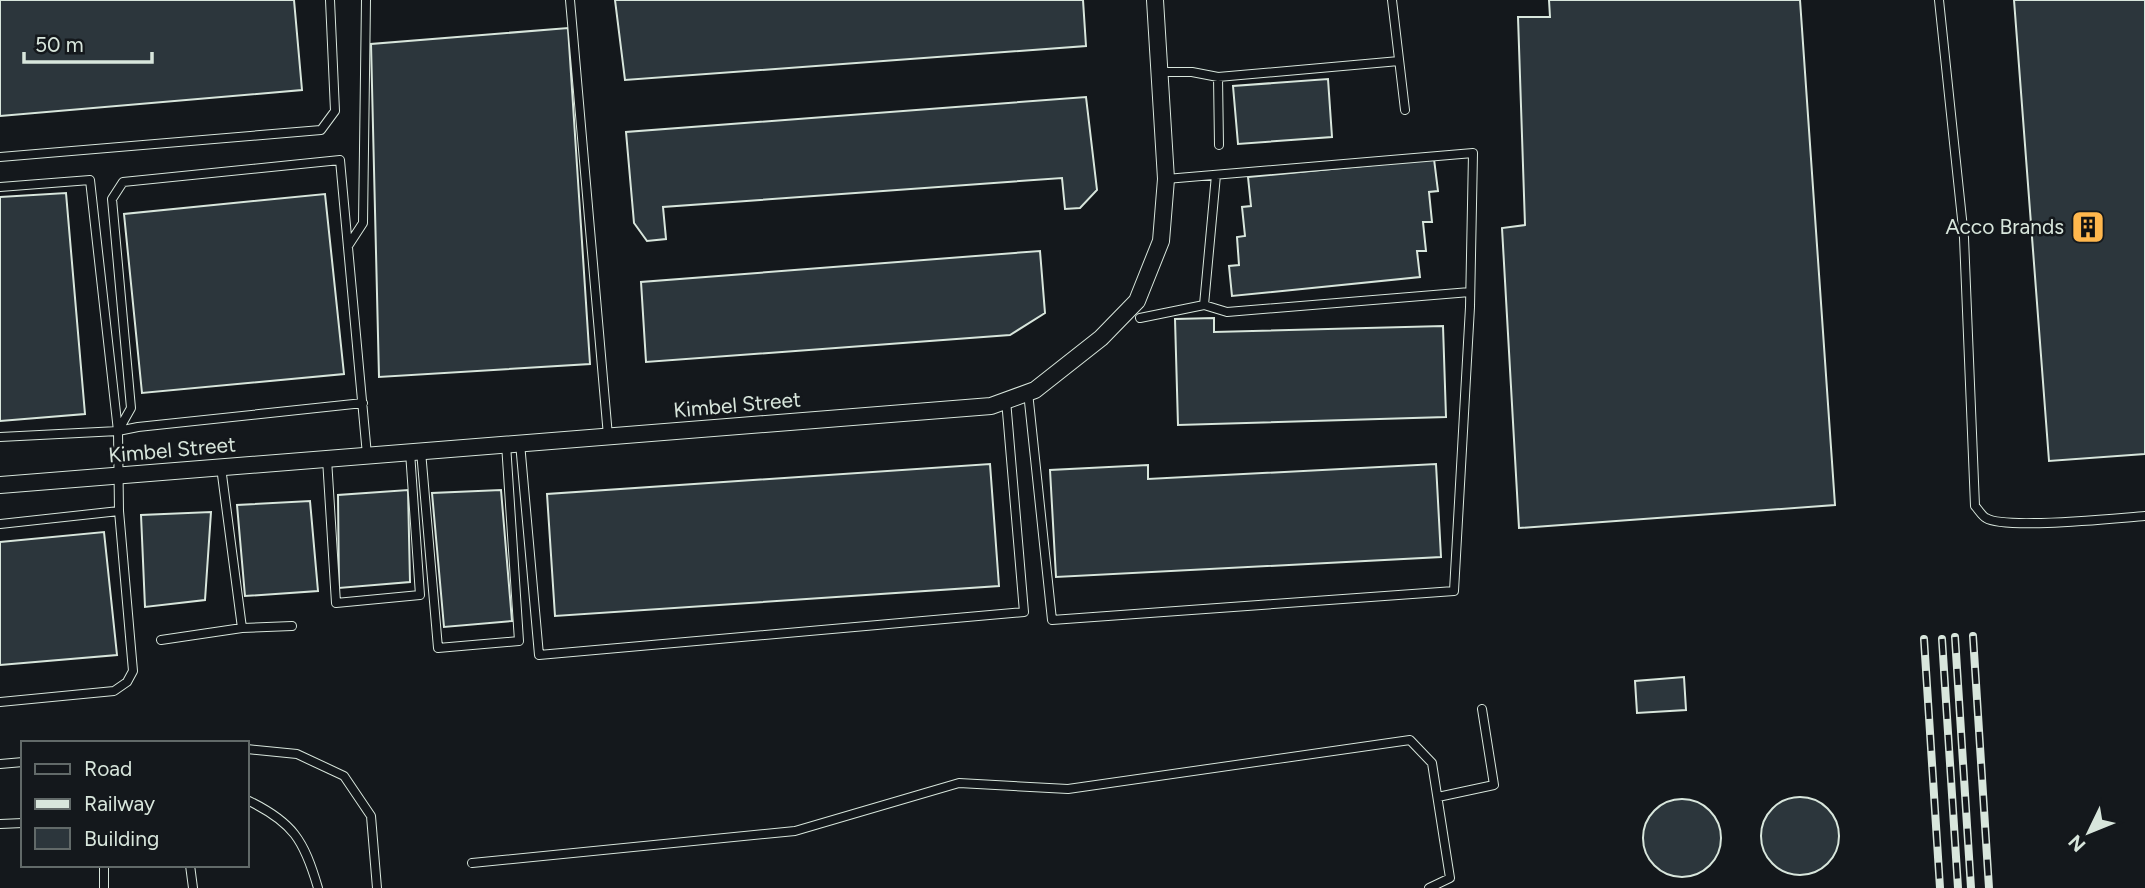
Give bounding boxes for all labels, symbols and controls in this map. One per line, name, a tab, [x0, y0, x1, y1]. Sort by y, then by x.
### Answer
scale bar	[24, 21, 152, 65]
text: 50 m	[35, 32, 84, 57]
building icon: Acco Brands	[2069, 208, 2107, 246]
place label: Acco Brands	[1945, 214, 2064, 239]
street label: Kimbel Street	[672, 386, 802, 423]
street label: Kimbel Street	[107, 431, 237, 468]
legend	[21, 741, 248, 867]
text: Road	[84, 756, 132, 781]
text: Railway	[84, 791, 155, 816]
north arrow	[2054, 797, 2124, 867]
text: Building	[84, 826, 159, 851]
text: N	[2064, 830, 2090, 856]

